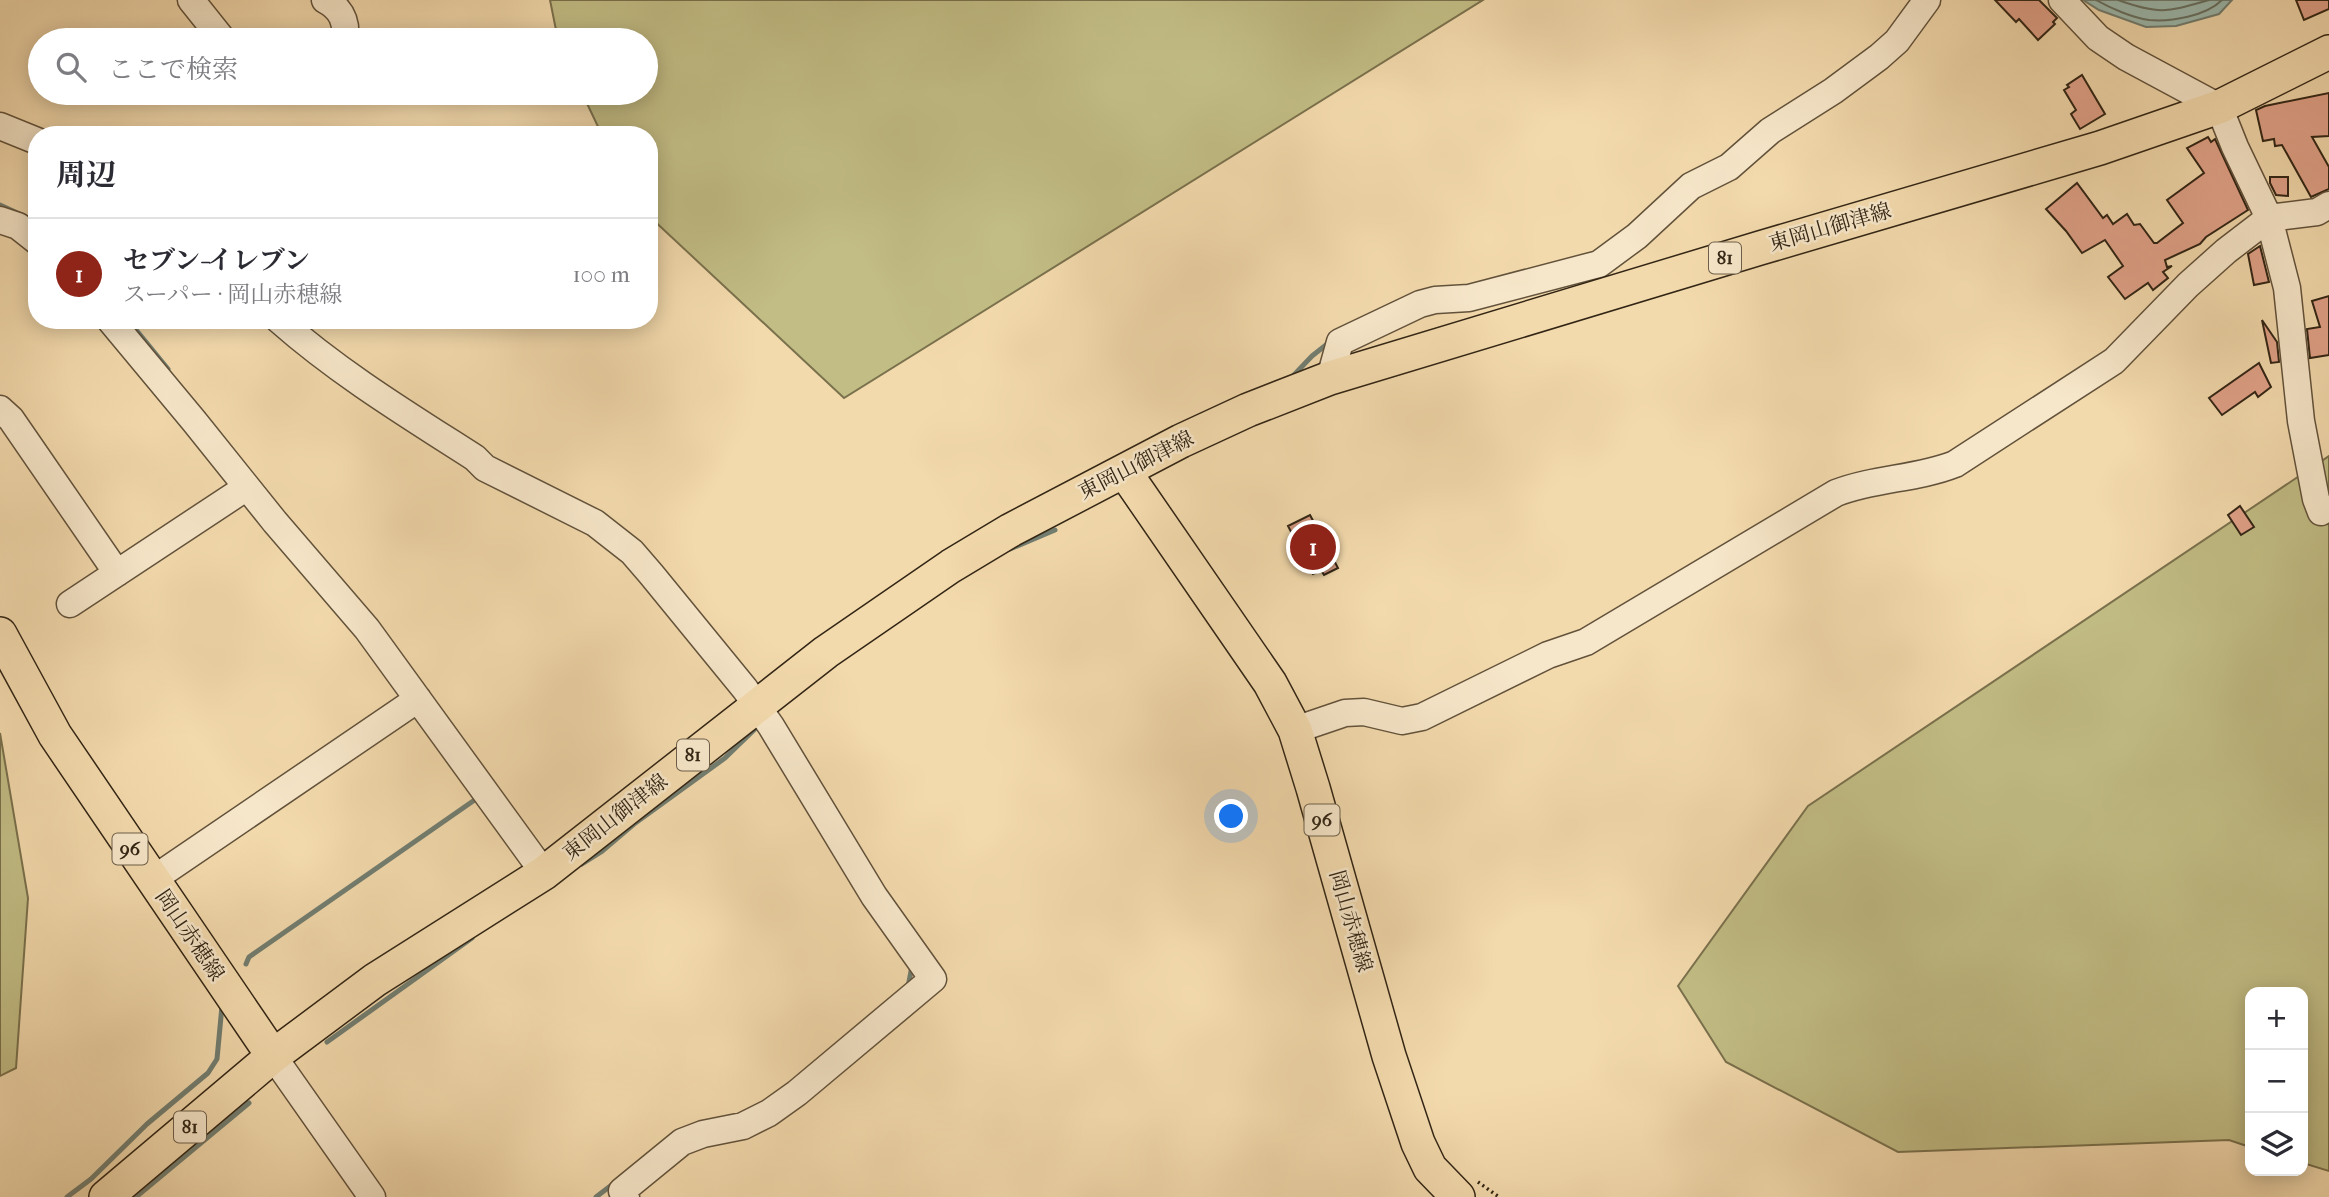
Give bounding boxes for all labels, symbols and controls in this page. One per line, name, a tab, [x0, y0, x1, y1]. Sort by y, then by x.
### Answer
search box	[28, 28, 658, 105]
icon: search	[52, 48, 90, 86]
text: ここで検索	[108, 54, 238, 85]
text: 周辺	[56, 158, 116, 193]
street label: 東岡山御津線	[1766, 198, 1894, 256]
road number: 81	[1709, 242, 1741, 274]
text: セブン-イレブン	[123, 245, 310, 276]
text: 1	[75, 261, 83, 288]
text: 100 m	[572, 261, 630, 288]
text: スーパー · 岡山赤穂線	[123, 281, 342, 308]
street label: 東岡山御津線	[1074, 426, 1198, 504]
pin: 1	[1290, 521, 1336, 573]
road number: 81	[677, 740, 709, 770]
street label: 東岡山御津線	[558, 769, 672, 865]
your location	[1214, 799, 1248, 833]
road number: 96	[1304, 804, 1340, 835]
road number: 96	[113, 834, 148, 864]
street label: 岡山赤穂線	[1325, 867, 1377, 975]
street label: 岡山赤穂線	[151, 885, 229, 985]
map controls	[2245, 987, 2308, 1176]
button: +	[2245, 987, 2308, 1050]
button: −	[2245, 1050, 2308, 1113]
road number: 81	[174, 1112, 206, 1142]
button: layers	[2245, 1113, 2308, 1176]

